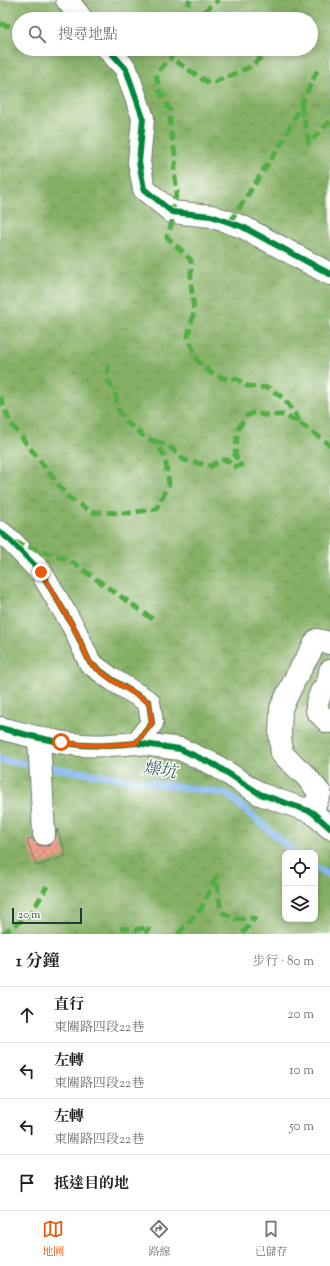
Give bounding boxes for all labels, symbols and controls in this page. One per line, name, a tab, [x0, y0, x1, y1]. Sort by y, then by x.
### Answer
search box	[12, 12, 318, 56]
icon: search	[26, 23, 48, 45]
text: 搜尋地點	[58, 25, 118, 46]
route end	[32, 563, 50, 581]
route start	[52, 733, 70, 751]
water label: 燥坑	[141, 756, 181, 786]
map controls	[282, 850, 318, 922]
button: locate	[282, 850, 318, 886]
button: layers	[282, 886, 318, 922]
scale bar	[12, 906, 82, 925]
text: 20 m	[18, 907, 40, 923]
text: 1 分鐘	[16, 950, 59, 974]
text: 步行 · 80 m	[252, 953, 314, 971]
text: 直行	[54, 995, 84, 1016]
icon: ahead	[16, 1004, 38, 1026]
text: 20 m	[288, 1006, 314, 1024]
text: 東關路四段22巷	[54, 1019, 144, 1037]
text: 左轉	[54, 1051, 84, 1072]
icon: left	[16, 1060, 38, 1082]
text: 10 m	[289, 1062, 314, 1080]
text: 東關路四段22巷	[54, 1075, 144, 1093]
text: 左轉	[54, 1107, 84, 1128]
icon: left	[16, 1116, 38, 1138]
text: 50 m	[289, 1118, 314, 1136]
text: 東關路四段22巷	[54, 1131, 144, 1149]
icon: arrive	[16, 1172, 38, 1194]
text: 抵達目的地	[54, 1174, 129, 1195]
tab: 地圖	[42, 1218, 64, 1260]
tab: 路線	[148, 1218, 170, 1260]
tab: 已儲存	[255, 1218, 288, 1260]

